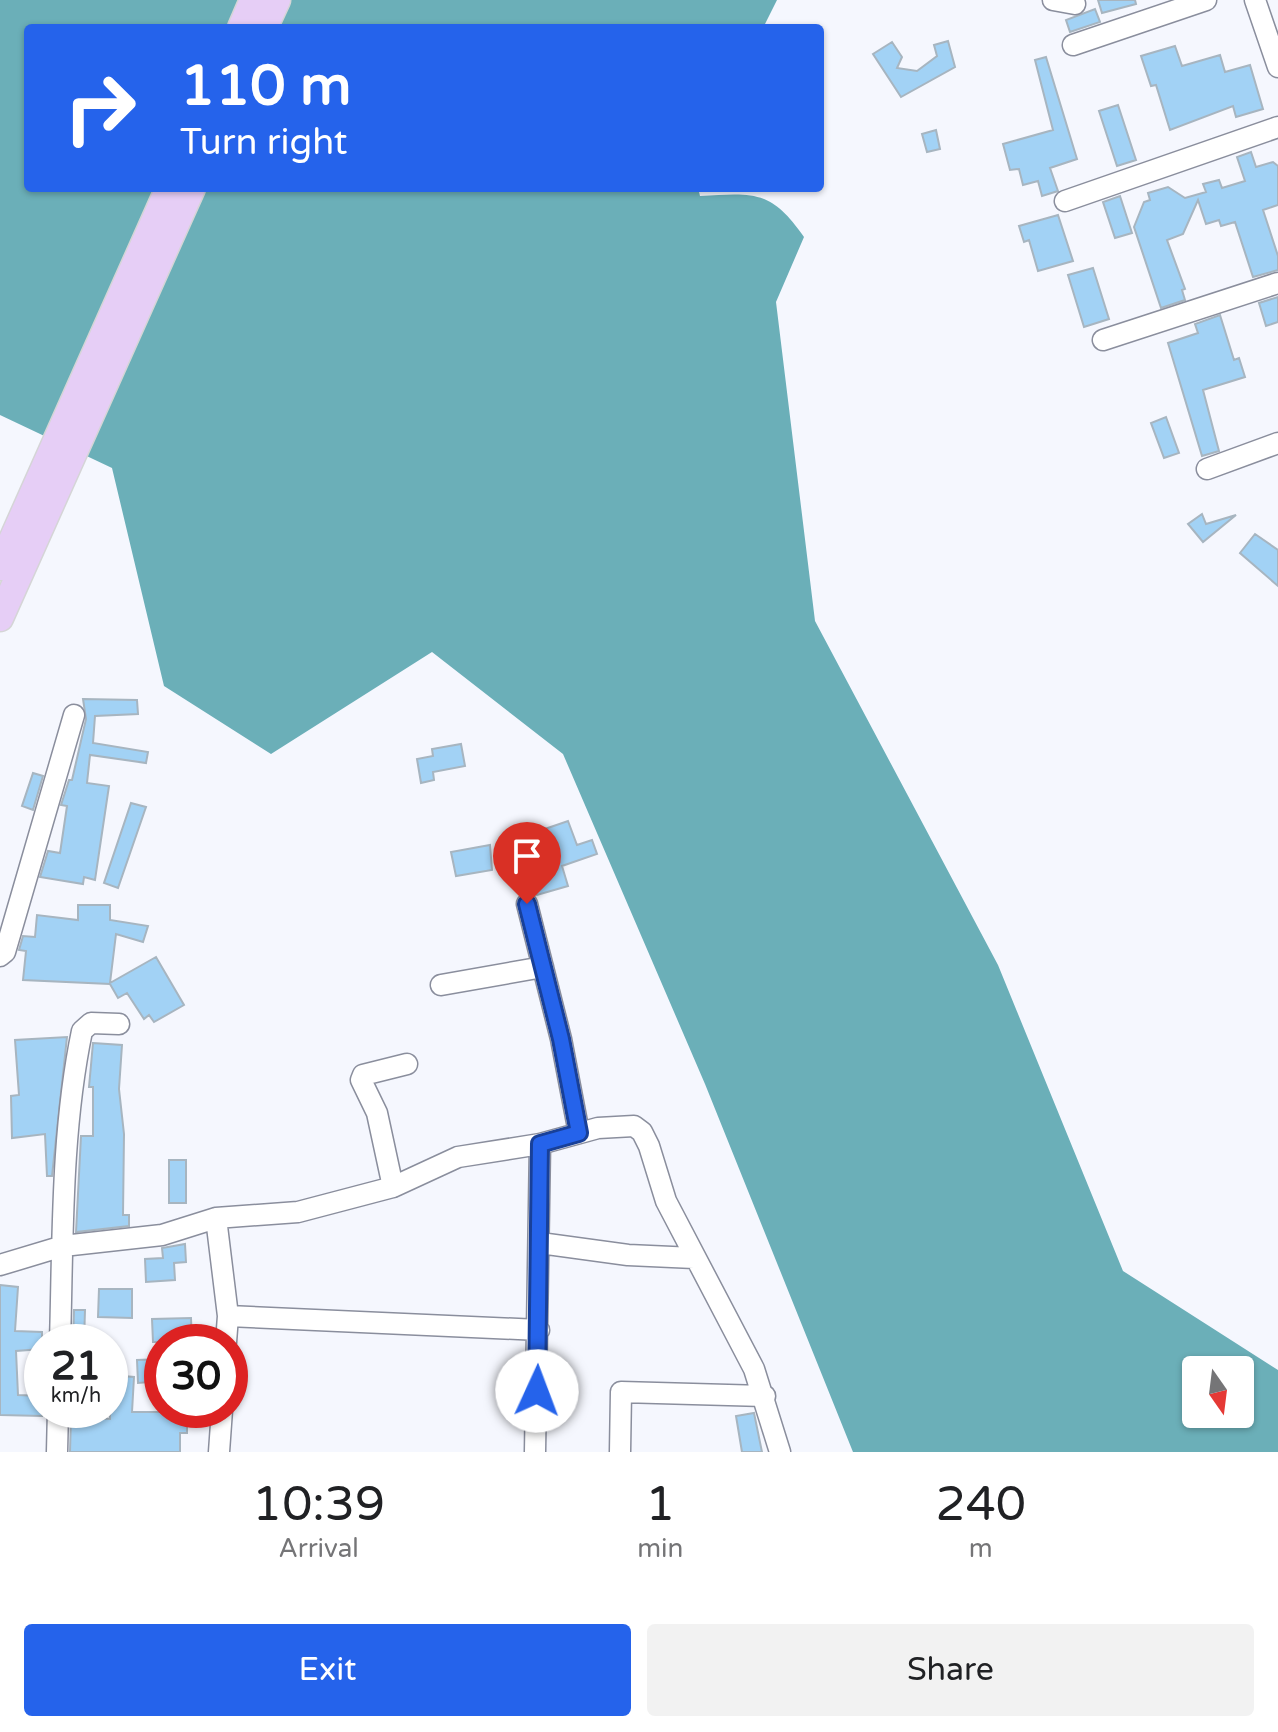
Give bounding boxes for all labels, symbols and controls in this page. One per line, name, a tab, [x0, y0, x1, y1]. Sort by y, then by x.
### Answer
text: 110 m	[180, 53, 351, 120]
icon: right	[48, 56, 152, 160]
text: Turn right	[180, 121, 347, 164]
pin	[493, 822, 561, 904]
icon: arrive	[505, 834, 549, 878]
speed limit sign: 30	[144, 1324, 248, 1428]
text: 21	[51, 1342, 101, 1390]
position arrow	[495, 1349, 579, 1433]
north arrow	[1182, 1356, 1254, 1428]
map controls	[1182, 1356, 1254, 1428]
text: km/h	[51, 1384, 101, 1408]
text: 10:39	[252, 1476, 385, 1534]
text: 1	[645, 1476, 675, 1534]
text: 240	[935, 1476, 1026, 1534]
text: Arrival	[278, 1533, 359, 1564]
text: min	[637, 1533, 683, 1564]
text: m	[969, 1533, 993, 1564]
button: Exit	[24, 1624, 631, 1716]
button: Share	[647, 1624, 1254, 1716]

